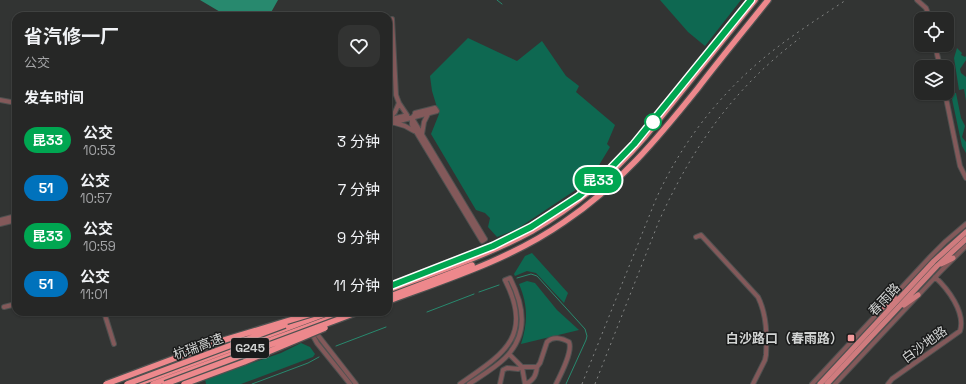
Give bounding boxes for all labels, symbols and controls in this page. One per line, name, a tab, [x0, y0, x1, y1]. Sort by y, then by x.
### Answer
map controls	[914, 12, 954, 100]
button: locate	[914, 12, 954, 52]
text: 省汽修一厂	[24, 24, 119, 49]
button: heart	[338, 25, 380, 67]
text: 公交	[24, 54, 50, 71]
button: layers	[914, 60, 954, 100]
text: 发车时间	[24, 88, 84, 107]
unlabelled marker	[644, 113, 662, 131]
text: 公交	[83, 123, 113, 142]
text: 昆33	[32, 131, 63, 149]
text: 3 分钟	[337, 132, 380, 151]
text: 10:53	[83, 142, 116, 159]
line badge: 昆33	[575, 167, 621, 193]
text: 公交	[80, 171, 110, 190]
text: 昆33	[582, 171, 614, 189]
text: 51	[39, 179, 53, 197]
text: 7 分钟	[338, 180, 380, 199]
text: 10:57	[80, 190, 112, 207]
text: 公交	[83, 219, 113, 238]
text: 昆33	[32, 227, 63, 245]
text: 9 分钟	[337, 228, 380, 247]
text: 10:59	[83, 238, 116, 255]
text: 公交	[80, 267, 110, 286]
text: 51	[39, 275, 53, 293]
text: 11 分钟	[334, 276, 380, 295]
street label: 春雨路	[865, 279, 904, 319]
text: 11:01	[80, 286, 108, 303]
street label: 白沙地路	[898, 322, 950, 367]
street label: 杭瑞高速	[171, 330, 226, 363]
place label: 白沙路口（春雨路）	[726, 330, 843, 347]
marker: 白沙路口（春雨路）	[846, 333, 856, 343]
road number: G245	[231, 338, 269, 358]

